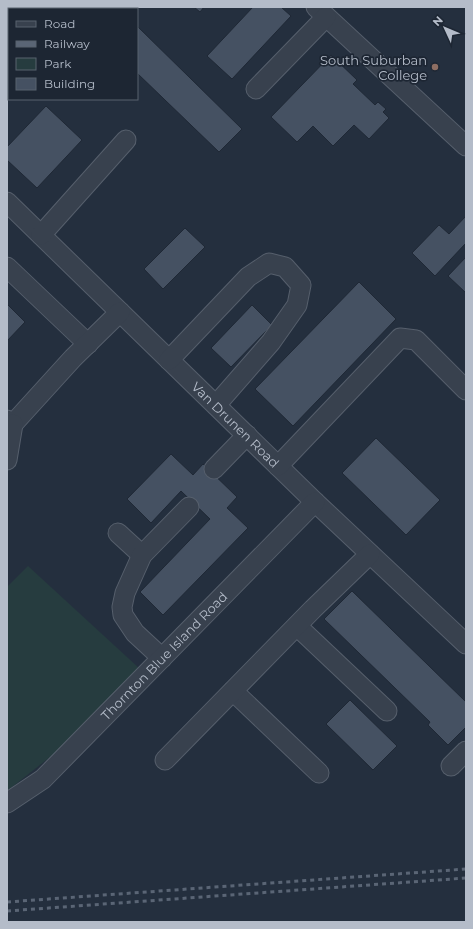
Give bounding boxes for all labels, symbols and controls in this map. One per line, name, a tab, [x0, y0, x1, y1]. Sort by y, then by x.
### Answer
legend	[8, 8, 138, 100]
north arrow	[425, 8, 465, 48]
text: N	[430, 13, 446, 29]
text: Road	[44, 16, 75, 31]
text: Railway	[44, 36, 90, 51]
place label: South Suburban College	[320, 52, 427, 83]
text: Park	[44, 56, 72, 71]
marker: South Suburban College	[430, 62, 440, 72]
text: Building	[44, 76, 95, 91]
street label: Van Drunen Road	[188, 378, 283, 471]
street label: Thornton Blue Island Road	[98, 588, 231, 723]

